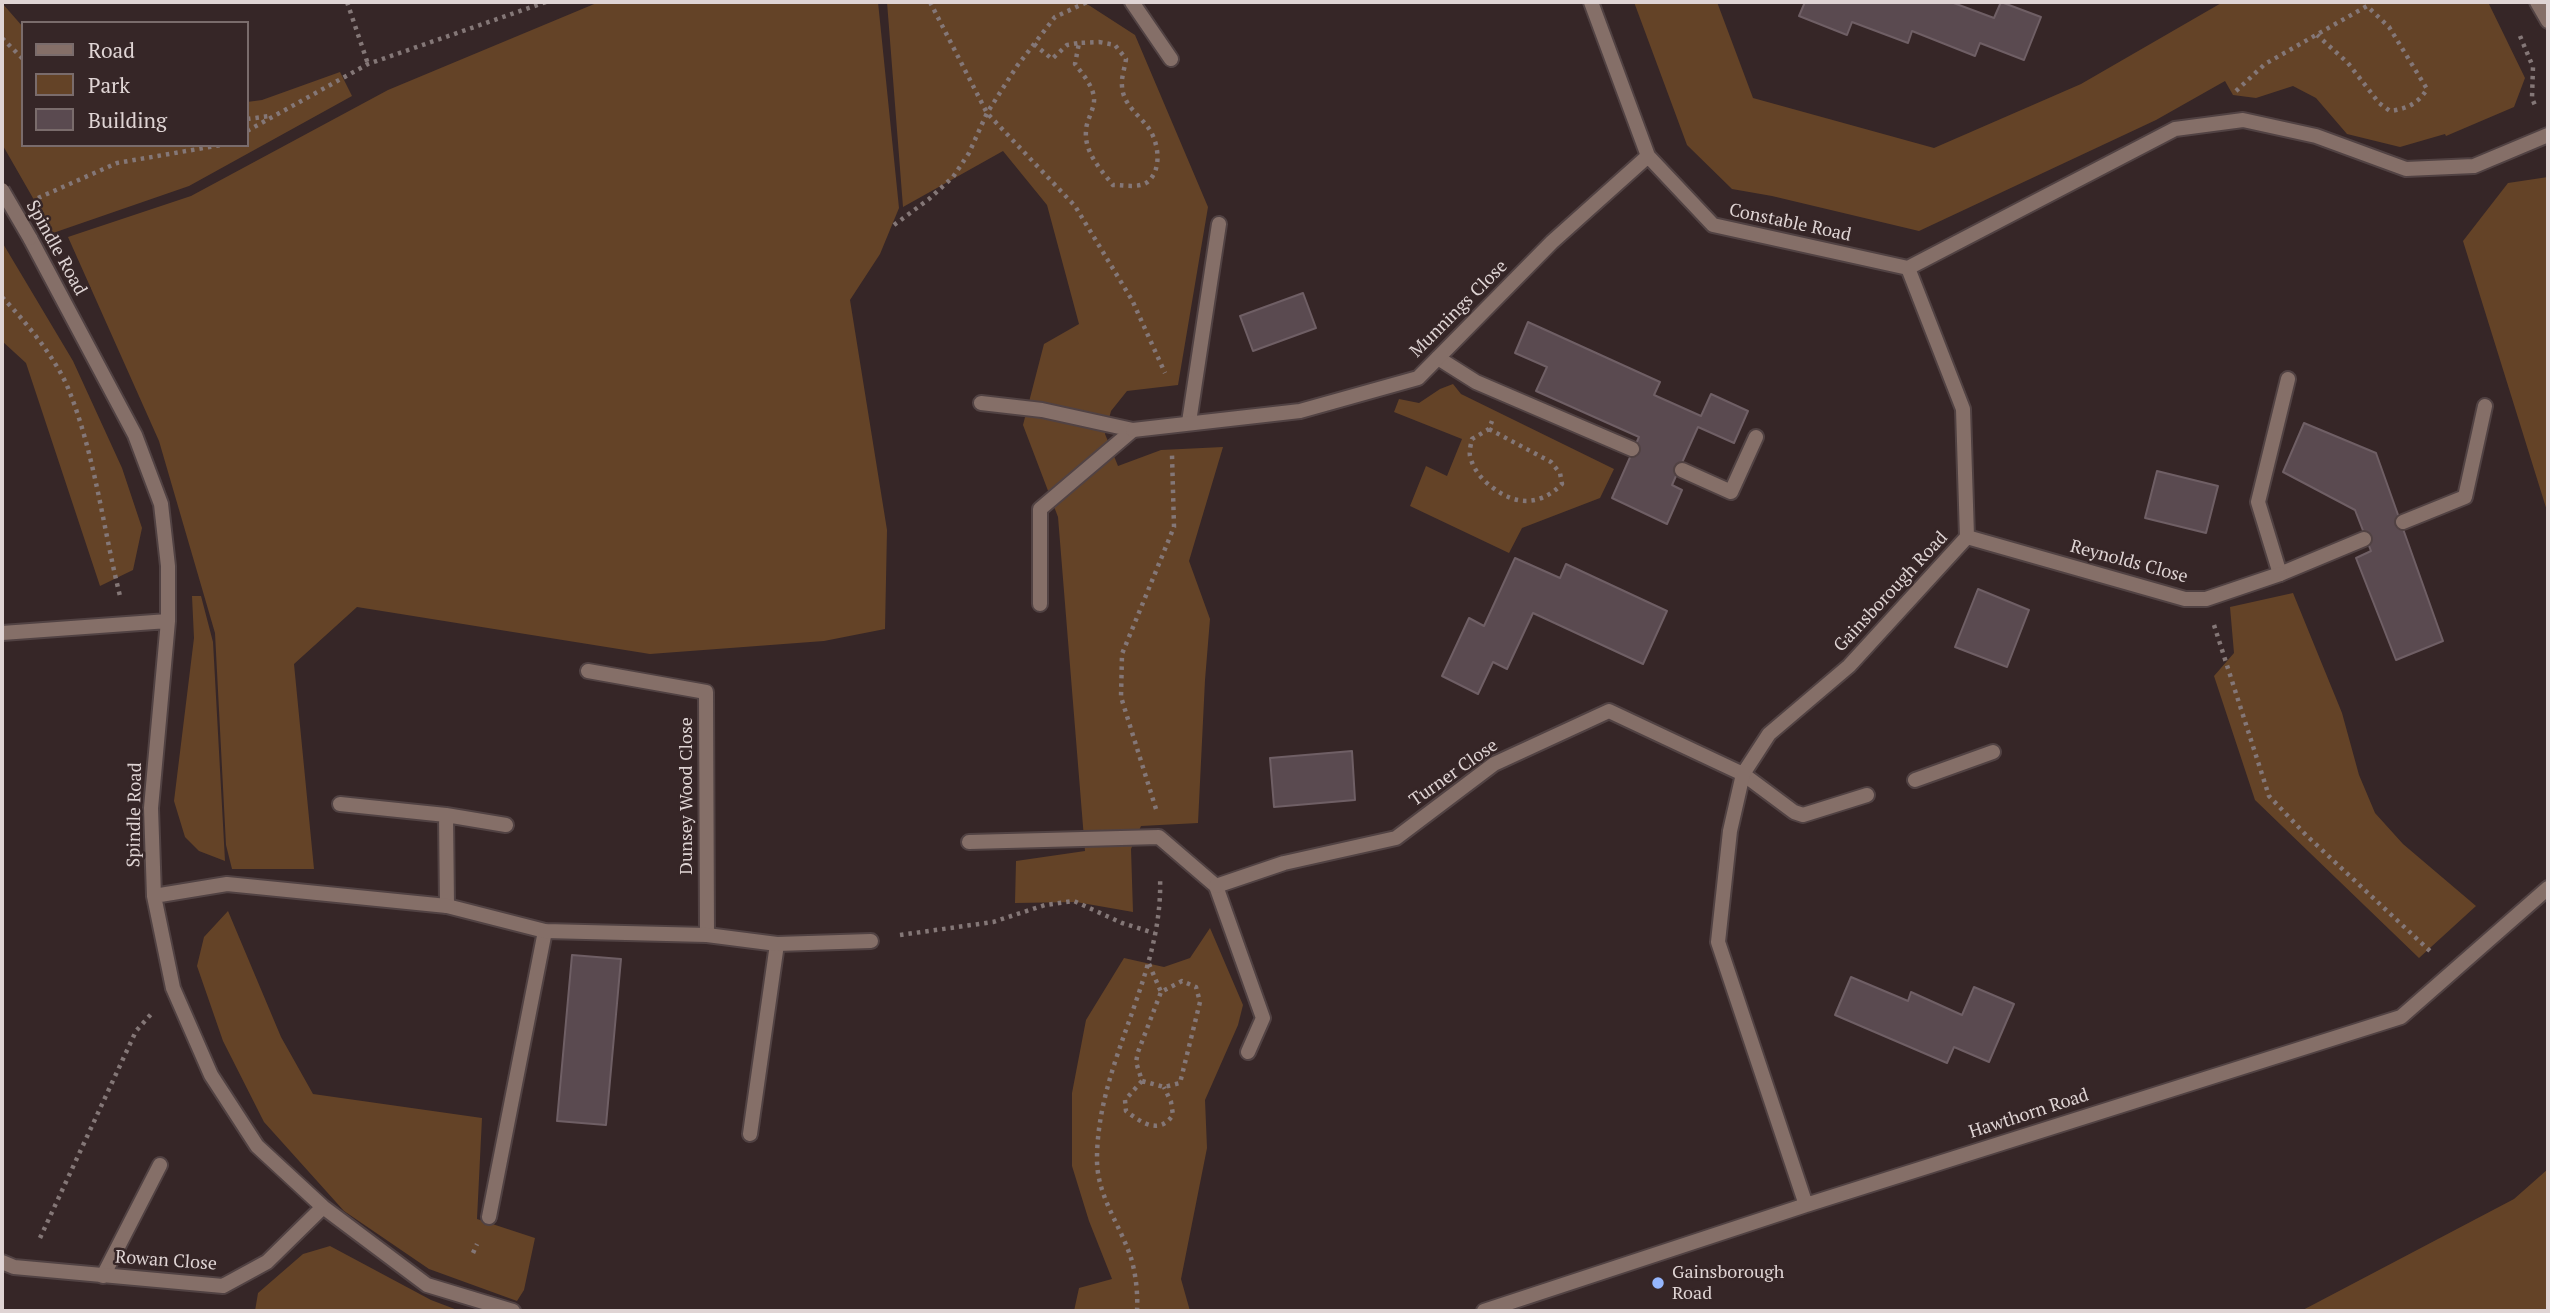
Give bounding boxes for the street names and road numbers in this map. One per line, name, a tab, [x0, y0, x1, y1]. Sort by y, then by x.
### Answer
street label: Spindle Road	[21, 197, 91, 299]
street label: Constable Road	[1727, 200, 1853, 246]
street label: Munnings Close	[1406, 256, 1512, 362]
street label: Gainsborough Road	[1830, 527, 1952, 657]
street label: Reynolds Close	[2068, 536, 2190, 588]
street label: Dunsey Wood Close	[676, 717, 698, 875]
street label: Turner Close	[1406, 735, 1502, 811]
street label: Spindle Road	[123, 762, 147, 868]
street label: Hawthorn Road	[1966, 1084, 2092, 1144]
street label: Rowan Close	[114, 1247, 218, 1275]

